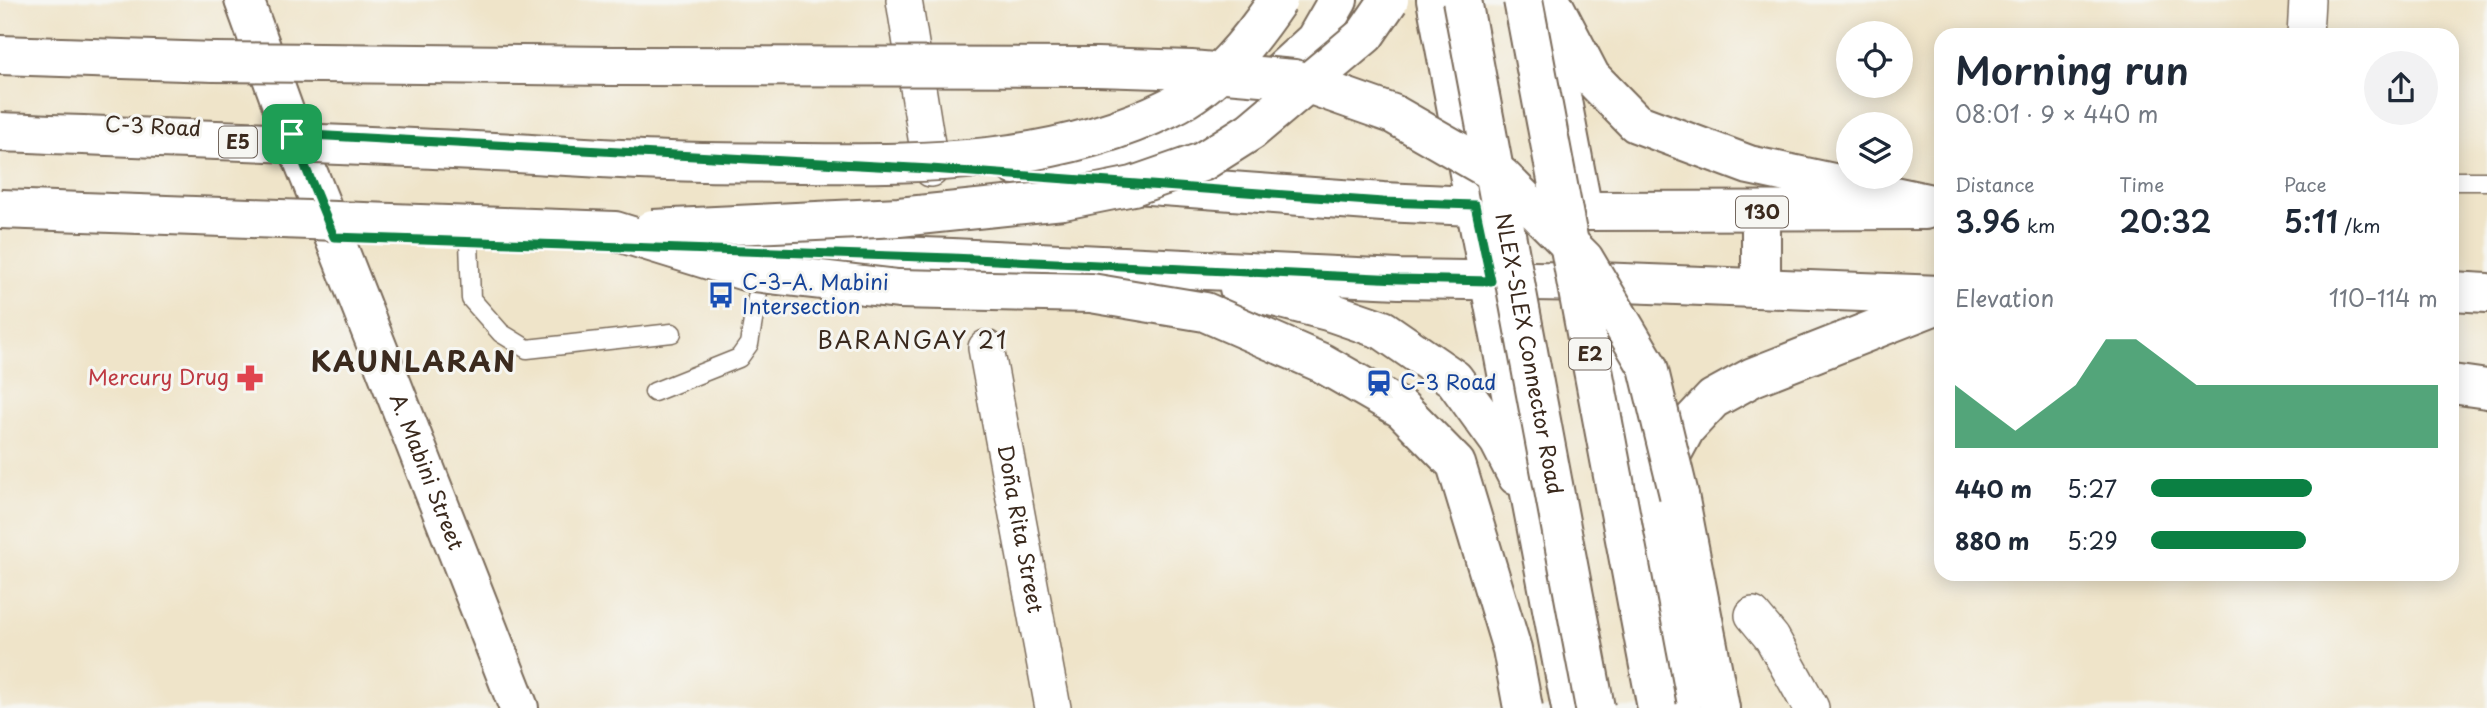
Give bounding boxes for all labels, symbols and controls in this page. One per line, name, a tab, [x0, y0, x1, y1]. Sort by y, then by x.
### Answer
map controls	[1836, 21, 1913, 189]
button: locate	[1836, 21, 1913, 98]
text: Morning run	[1955, 41, 2189, 98]
button: share	[2364, 51, 2438, 125]
text: 08:01 · 9 × 440 m	[1955, 96, 2158, 131]
pin	[262, 104, 322, 164]
street label: C-3 Road	[104, 106, 202, 144]
button: layers	[1836, 112, 1913, 189]
icon: arrive	[273, 115, 311, 153]
road number: E5	[219, 126, 257, 158]
text: Distance	[1955, 170, 2035, 198]
text: Time	[2119, 170, 2164, 198]
text: Pace	[2284, 170, 2327, 198]
road number: 130	[1736, 196, 1788, 228]
text: 3.96	[1955, 198, 2021, 243]
text: 20:32	[2119, 198, 2211, 243]
text: 5:11	[2284, 198, 2338, 243]
street label: NLEX-SLEX Connector Road	[1488, 210, 1573, 497]
text: km	[2021, 211, 2055, 239]
text: /km	[2338, 211, 2381, 239]
place label: C-3–A. Mabini Intersection	[742, 265, 889, 321]
bus stop icon: C-3–A. Mabini Intersection	[706, 280, 736, 310]
text: Elevation	[1955, 280, 2054, 315]
text: 110–114 m	[2329, 280, 2438, 315]
district label: BARANGAY 21	[818, 322, 1008, 357]
road number: E2	[1569, 338, 1611, 370]
district label: KAUNLARAN	[311, 339, 517, 382]
place label: Mercury Drug	[88, 360, 229, 392]
pharmacy icon: Mercury Drug	[235, 363, 265, 393]
place label: C-3 Road	[1400, 365, 1497, 397]
station icon: C-3 Road	[1364, 368, 1394, 398]
street label: A. Mabini Street	[383, 388, 473, 554]
street label: Doña Rita Street	[990, 442, 1053, 615]
text: 440 m	[1955, 471, 2032, 506]
text: 5:27	[2067, 471, 2117, 506]
text: 880 m	[1955, 523, 2030, 558]
text: 5:29	[2067, 523, 2118, 558]

